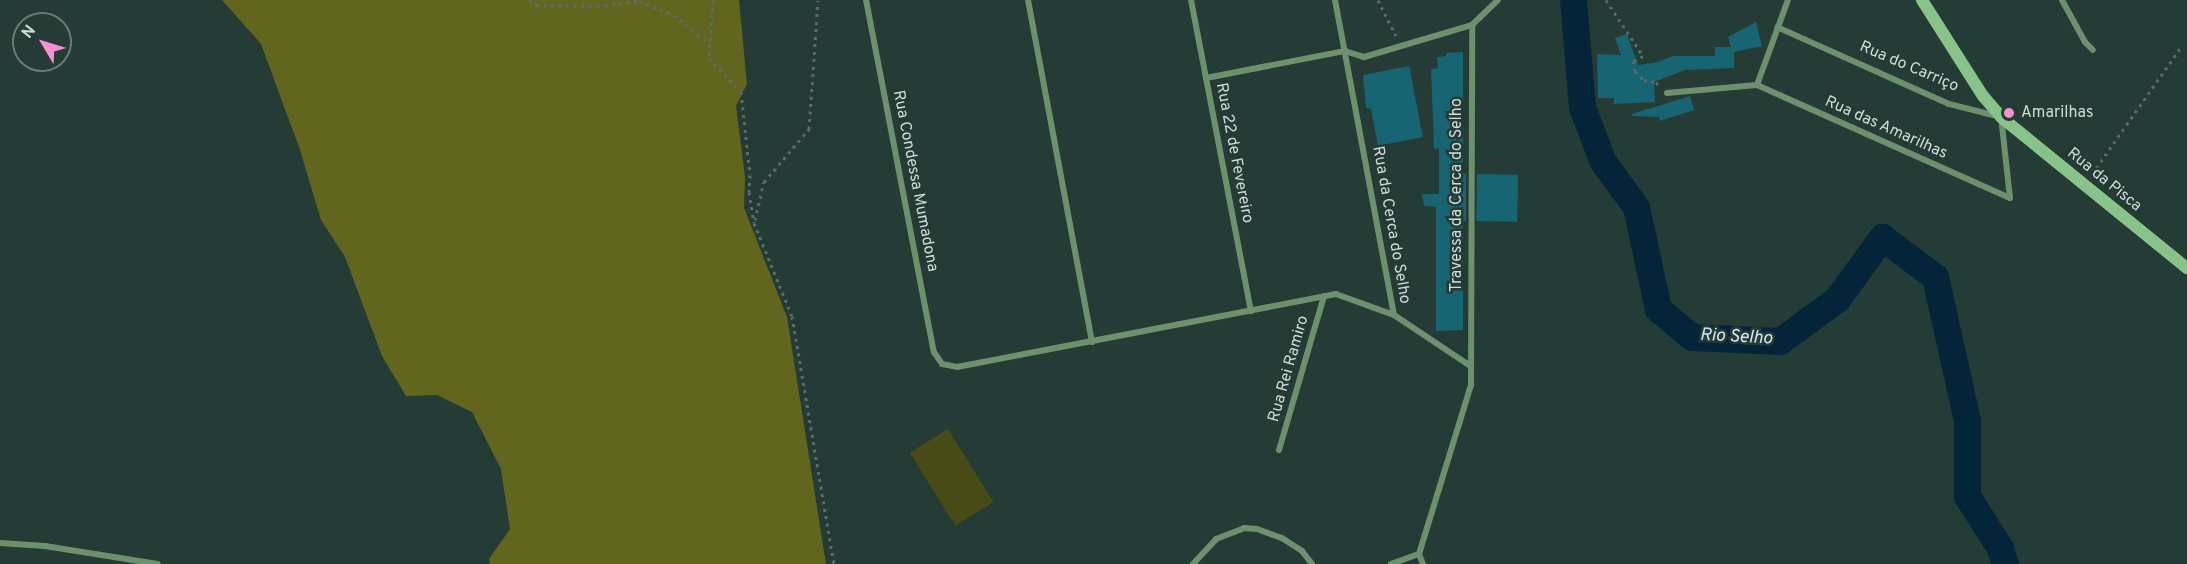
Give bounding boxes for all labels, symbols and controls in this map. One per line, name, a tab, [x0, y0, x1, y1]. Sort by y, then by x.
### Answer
north arrow	[12, 12, 72, 72]
text: N	[18, 21, 41, 43]
street label: Rua do Carriço	[1857, 38, 1961, 96]
street label: Rua 22 de Fevereiro	[1211, 81, 1257, 225]
street label: Rua Condessa Mumadona	[888, 89, 942, 273]
street label: Rua das Amarilhas	[1821, 92, 1951, 164]
street label: Travessa da Cerca do Selho	[1447, 98, 1467, 292]
place label: Amarilhas	[2021, 103, 2094, 123]
marker: Amarilhas	[2002, 106, 2016, 120]
street label: Rua da Pisca	[2063, 144, 2145, 216]
street label: Rua da Cerca do Selho	[1368, 145, 1414, 305]
street label: Rua Rei Ramiro	[1265, 314, 1313, 424]
water label: Rio Selho	[1699, 325, 1773, 351]

